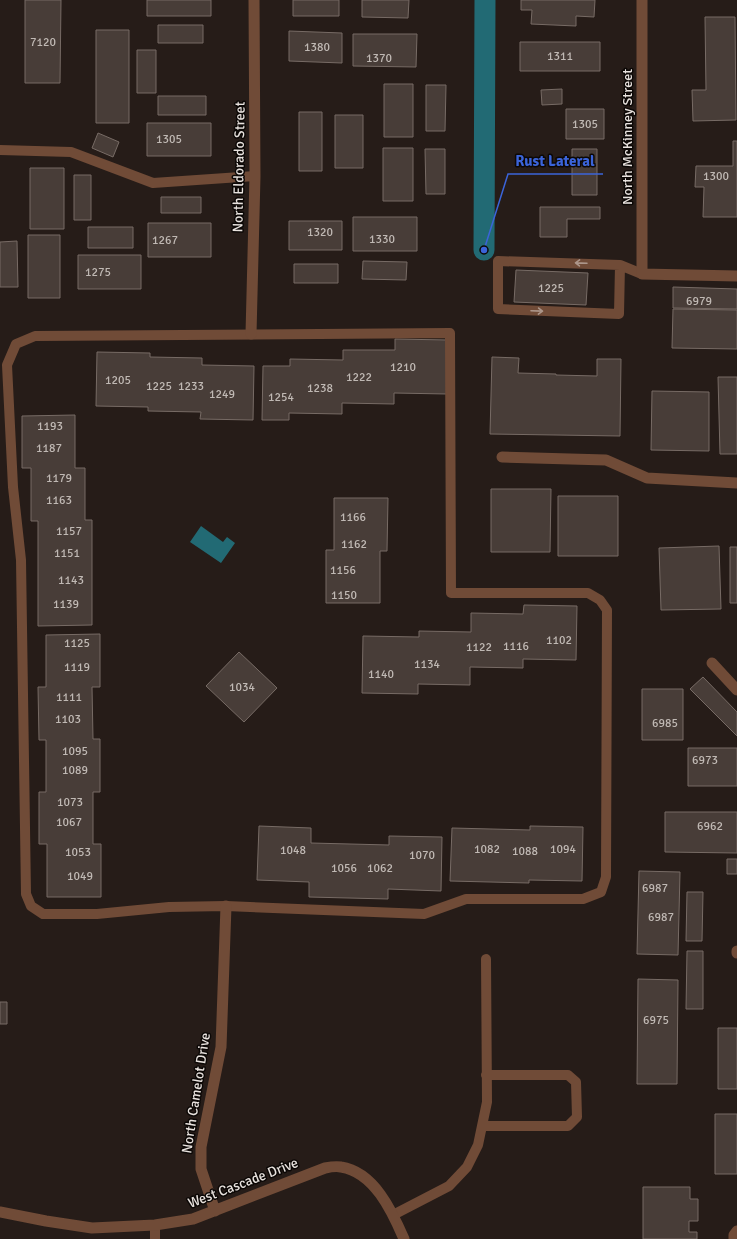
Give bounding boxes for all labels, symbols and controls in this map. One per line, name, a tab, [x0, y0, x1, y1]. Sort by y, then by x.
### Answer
house number: 7120	[30, 35, 56, 50]
house number: 1380	[304, 40, 330, 55]
house number: 1311	[547, 49, 573, 64]
house number: 1370	[366, 51, 392, 66]
street label: North McKinney Street	[619, 69, 636, 205]
street label: North Eldorado Street	[229, 101, 249, 233]
house number: 1305	[572, 117, 598, 132]
house number: 1305	[156, 132, 182, 147]
callout: Rust Lateral	[508, 147, 603, 174]
text: Rust Lateral	[515, 152, 595, 170]
house number: 1300	[703, 169, 729, 184]
house number: 1320	[307, 225, 333, 240]
house number: 1330	[369, 232, 395, 247]
house number: 1267	[152, 233, 178, 248]
one-way arrow	[575, 260, 588, 267]
house number: 1275	[85, 265, 111, 280]
house number: 1225	[538, 281, 564, 296]
house number: 6979	[686, 294, 712, 309]
one-way arrow	[530, 307, 543, 314]
house number: 1210	[390, 360, 416, 375]
house number: 1222	[346, 370, 372, 385]
house number: 1205	[105, 373, 131, 388]
house number: 1225	[146, 379, 172, 394]
house number: 1233	[178, 379, 204, 394]
house number: 1238	[307, 381, 333, 396]
house number: 1249	[209, 387, 235, 402]
house number: 1254	[268, 390, 294, 405]
house number: 1193	[37, 419, 63, 434]
house number: 1187	[36, 441, 62, 456]
house number: 1179	[46, 471, 72, 486]
house number: 1163	[46, 493, 72, 508]
house number: 1166	[340, 510, 366, 525]
house number: 1157	[56, 524, 82, 539]
house number: 1162	[341, 537, 367, 552]
house number: 1151	[54, 546, 80, 561]
house number: 1156	[330, 563, 356, 578]
house number: 1143	[58, 573, 84, 588]
house number: 1150	[331, 588, 357, 603]
house number: 1139	[53, 597, 79, 612]
house number: 1102	[546, 633, 572, 648]
house number: 1125	[64, 636, 90, 651]
house number: 1116	[503, 639, 529, 654]
house number: 1122	[466, 640, 492, 655]
house number: 1134	[414, 657, 440, 672]
house number: 1119	[64, 660, 90, 675]
house number: 1140	[368, 667, 394, 682]
house number: 1034	[229, 680, 255, 695]
house number: 1111	[56, 690, 82, 705]
house number: 1103	[55, 712, 81, 727]
house number: 6985	[652, 716, 678, 731]
house number: 1095	[62, 744, 88, 759]
house number: 6973	[692, 753, 718, 768]
house number: 1089	[62, 763, 88, 778]
house number: 1073	[57, 795, 83, 810]
house number: 1067	[56, 815, 82, 830]
house number: 6962	[697, 819, 723, 834]
house number: 1082	[474, 842, 500, 857]
house number: 1094	[550, 842, 576, 857]
house number: 1048	[280, 843, 306, 858]
house number: 1088	[512, 844, 538, 859]
house number: 1053	[65, 845, 91, 860]
house number: 1070	[409, 848, 435, 863]
house number: 1056	[331, 861, 357, 876]
house number: 1062	[367, 861, 393, 876]
house number: 1049	[67, 869, 93, 884]
house number: 6987	[642, 881, 668, 896]
house number: 6987	[648, 910, 674, 925]
house number: 6975	[643, 1013, 669, 1028]
street label: North Camelot Drive	[178, 1031, 214, 1155]
street label: West Cascade Drive	[186, 1154, 300, 1212]

